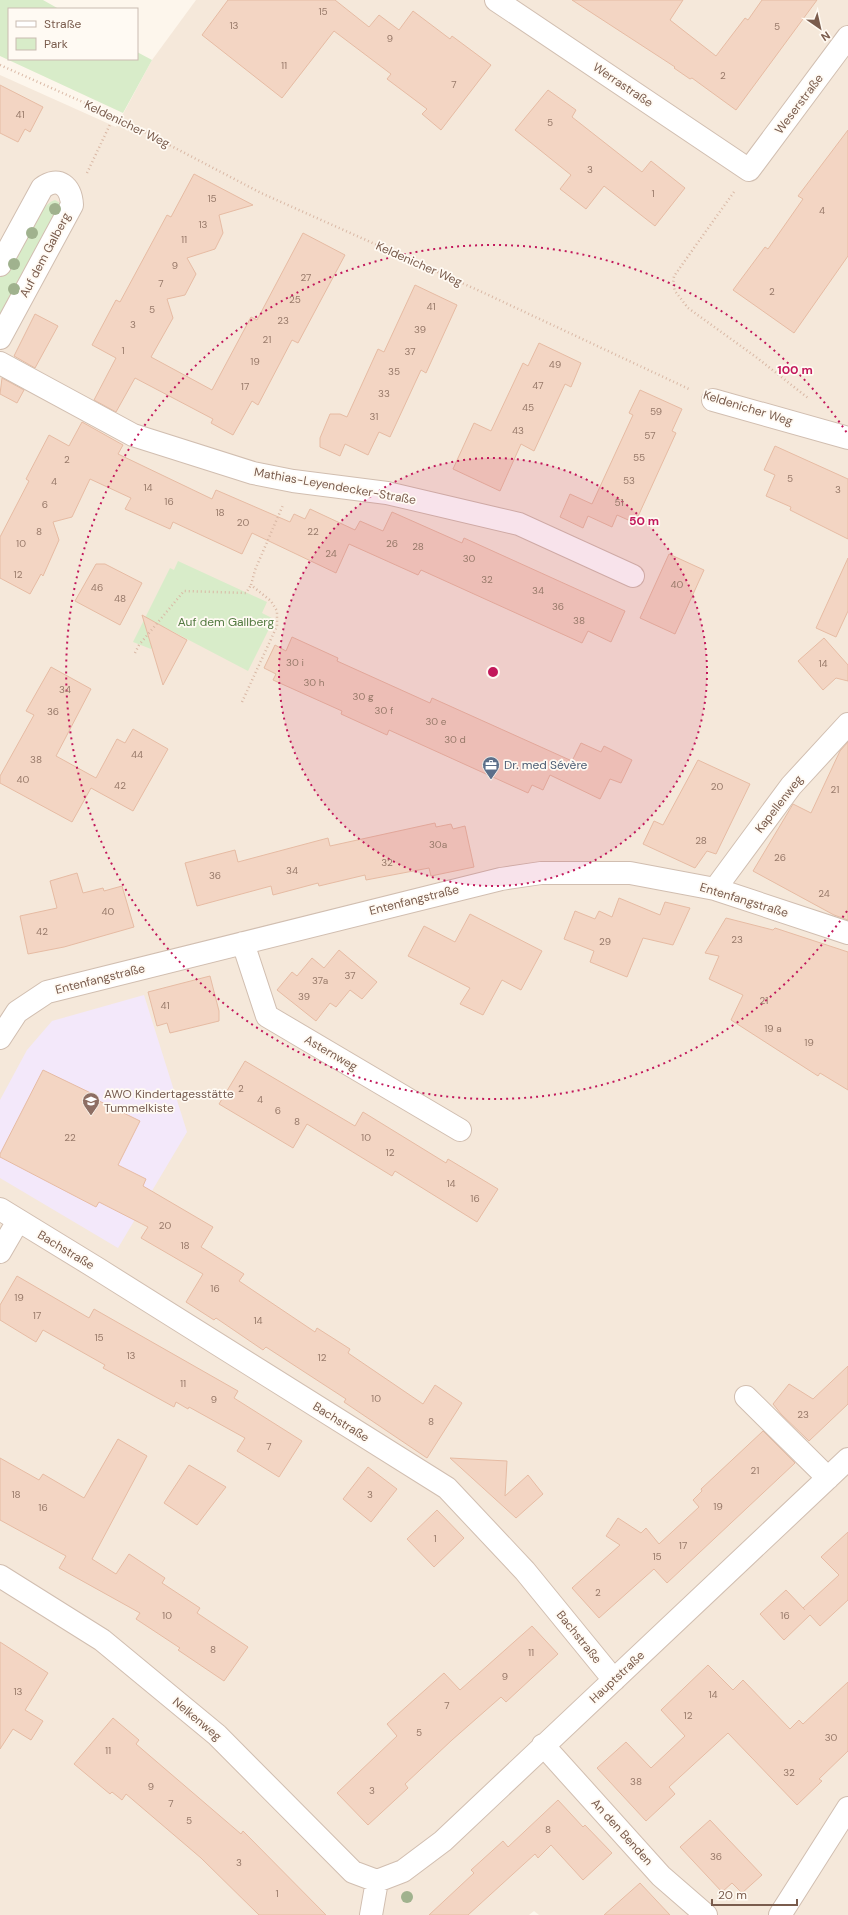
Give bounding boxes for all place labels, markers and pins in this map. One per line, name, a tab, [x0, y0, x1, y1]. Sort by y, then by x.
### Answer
centre of rings	[486, 665, 500, 679]
office icon: Dr. med Sévère	[481, 755, 501, 780]
place label: Dr. med Sévère	[504, 757, 588, 773]
place label: AWO Kindertagesstätte Tummelkiste	[104, 1086, 234, 1116]
school or university icon: AWO Kindertagesstätte Tummelkiste	[81, 1091, 101, 1116]

